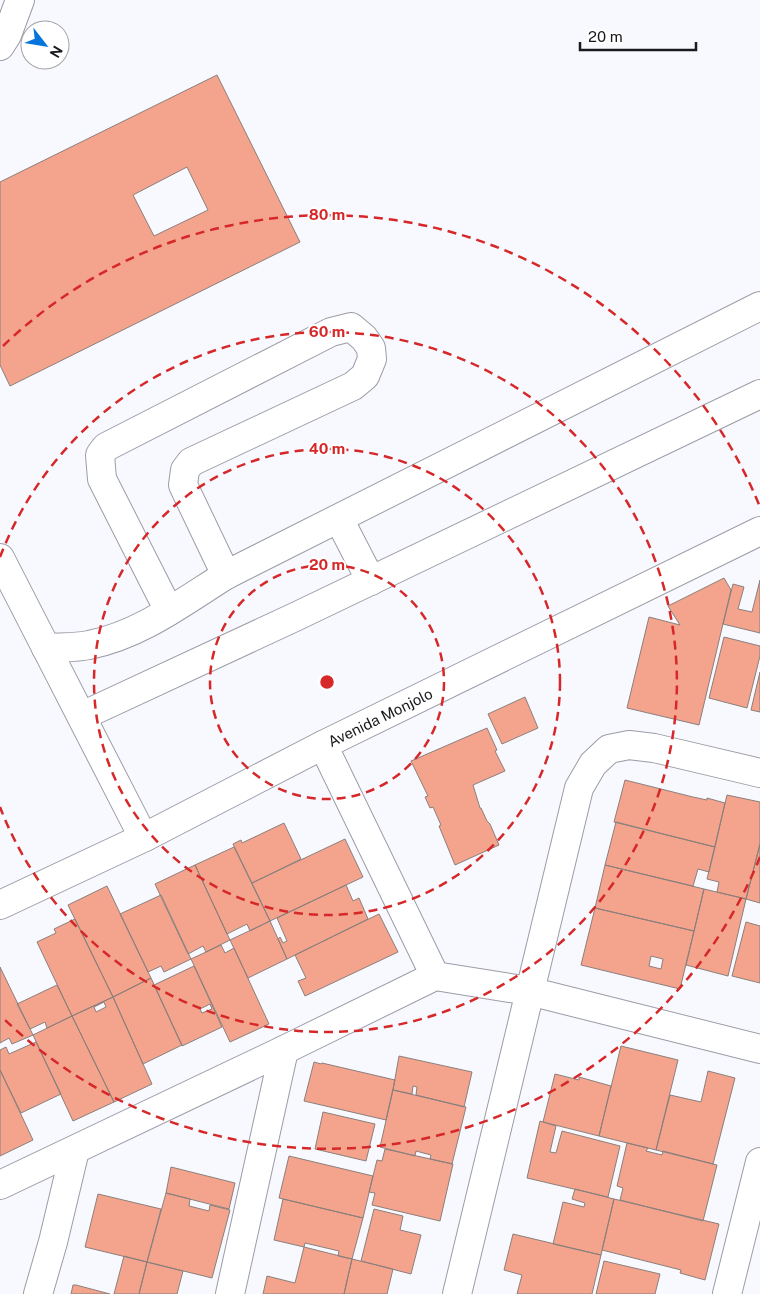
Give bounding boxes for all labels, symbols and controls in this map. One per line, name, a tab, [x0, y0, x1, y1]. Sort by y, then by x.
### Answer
north arrow	[20, 20, 70, 70]
scale bar	[580, 20, 696, 52]
text: 20 m	[588, 28, 623, 45]
text: N	[46, 43, 66, 61]
text: 80 m	[309, 206, 345, 223]
text: 60 m	[309, 323, 345, 340]
text: 40 m	[309, 440, 345, 457]
text: 20 m	[309, 556, 345, 573]
centre of rings	[318, 673, 336, 691]
street label: Avenida Monjolo	[325, 684, 435, 750]

